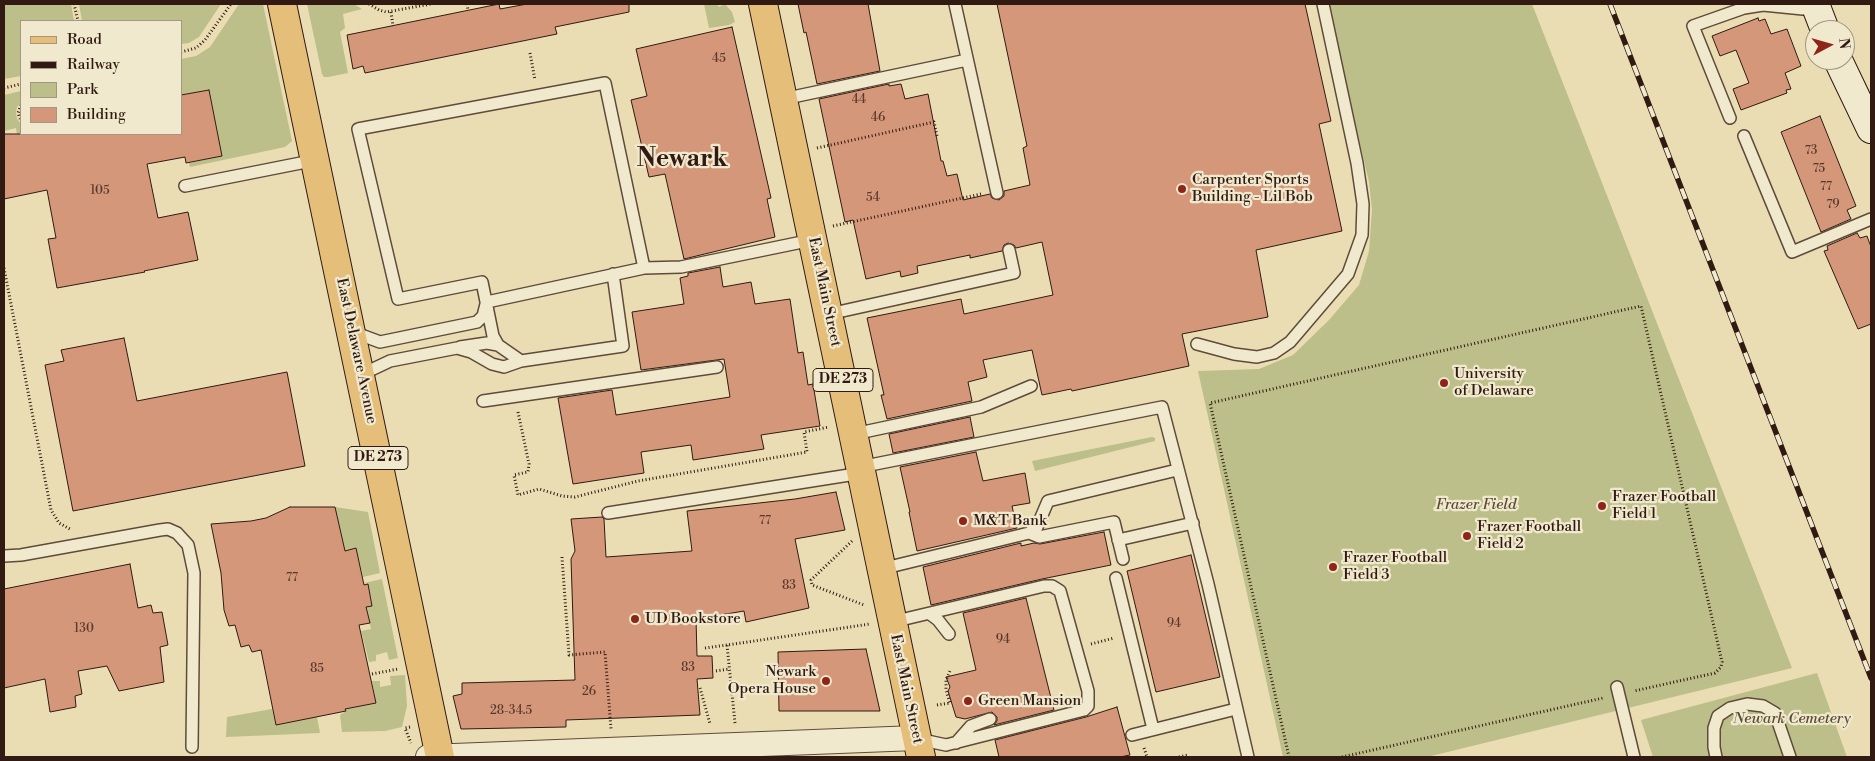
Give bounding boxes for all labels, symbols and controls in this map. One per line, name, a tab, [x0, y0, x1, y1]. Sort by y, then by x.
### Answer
legend	[20, 20, 182, 135]
north arrow	[1805, 20, 1855, 70]
text: Road	[67, 30, 102, 49]
text: N	[1834, 37, 1853, 50]
house number: 45	[712, 52, 726, 66]
text: Railway	[67, 55, 120, 74]
text: Park	[67, 80, 98, 99]
house number: 44	[852, 93, 866, 107]
text: Building	[67, 105, 126, 124]
house number: 46	[871, 111, 885, 125]
house number: 73	[1805, 144, 1817, 158]
district label: Newark	[636, 145, 728, 175]
house number: 75	[1813, 162, 1825, 176]
place label: Carpenter Sports Building - Lil Bob	[1192, 171, 1313, 206]
house number: 77	[1820, 180, 1832, 194]
marker: Carpenter Sports Building - Lil Bob	[1176, 183, 1188, 195]
house number: 105	[90, 184, 110, 198]
house number: 54	[866, 191, 880, 205]
house number: 79	[1826, 198, 1840, 212]
street label: East Main Street	[804, 236, 844, 348]
street label: East Delaware Avenue	[332, 276, 380, 426]
place label: University of Delaware	[1454, 365, 1534, 400]
road number: DE 273	[813, 368, 873, 392]
marker: University of Delaware	[1438, 377, 1450, 389]
road number: DE 273	[348, 446, 408, 469]
place label: Frazer Football Field 1	[1612, 488, 1716, 523]
park label: Frazer Field	[1436, 496, 1516, 514]
marker: Frazer Football Field 1	[1596, 500, 1608, 512]
place label: M&T Bank	[973, 512, 1047, 530]
house number: 77	[759, 514, 771, 528]
marker: M&T Bank	[957, 515, 969, 527]
place label: Frazer Football Field 2	[1477, 518, 1581, 553]
marker: Frazer Football Field 2	[1461, 530, 1473, 542]
place label: Frazer Football Field 3	[1343, 549, 1447, 584]
marker: Frazer Football Field 3	[1327, 561, 1339, 573]
house number: 77	[286, 571, 298, 585]
house number: 83	[782, 579, 796, 593]
place label: UD Bookstore	[645, 610, 741, 628]
marker: UD Bookstore	[629, 613, 641, 625]
house number: 94	[1167, 617, 1181, 631]
house number: 130	[74, 622, 94, 636]
street label: East Main Street	[886, 633, 926, 745]
house number: 94	[996, 633, 1010, 647]
house number: 83	[681, 661, 695, 675]
house number: 85	[310, 662, 324, 676]
place label: Newark Opera House	[728, 663, 816, 698]
marker: Newark Opera House	[820, 675, 832, 687]
house number: 26	[582, 685, 596, 699]
place label: Green Mansion	[978, 692, 1081, 710]
marker: Green Mansion	[962, 695, 974, 707]
house number: 28-34.5	[490, 704, 532, 718]
park label: Newark Cemetery	[1733, 710, 1851, 728]

